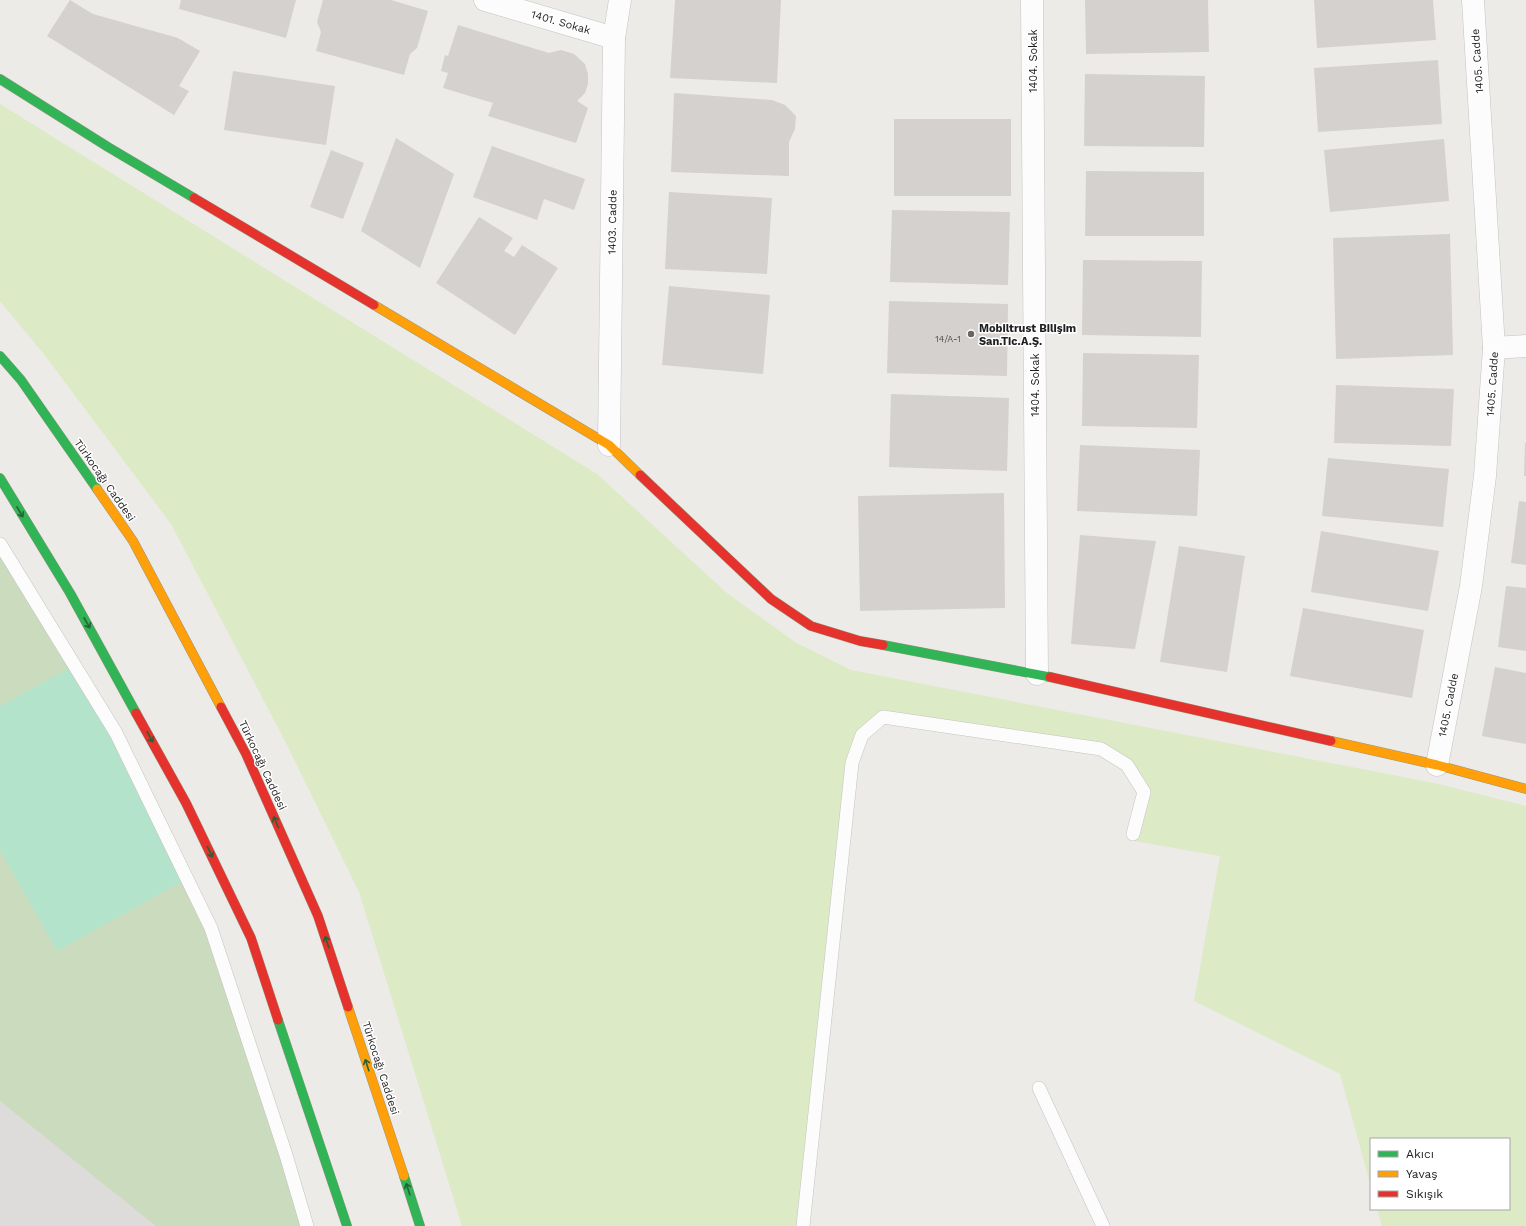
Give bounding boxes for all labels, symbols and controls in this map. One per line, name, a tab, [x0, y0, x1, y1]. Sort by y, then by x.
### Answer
street label: 1401. Sokak	[530, 8, 592, 37]
street label: 1405. Cadde	[1469, 28, 1486, 94]
street label: 1404. Sokak	[1027, 29, 1040, 93]
street label: 1403. Cadde	[605, 190, 620, 254]
place label: Mobiltrust Bilişim San.Tic.A.Ş.	[979, 322, 1076, 348]
marker: Mobiltrust Bilişim San.Tic.A.Ş.	[966, 329, 976, 339]
house number: 14/A-1	[935, 334, 961, 344]
street label: 1405. Cadde	[1484, 351, 1501, 417]
street label: 1404. Sokak	[1029, 353, 1042, 417]
street label: Türkocağı Caddesi	[71, 437, 138, 524]
one-way arrow	[16, 506, 25, 517]
one-way arrow	[83, 617, 91, 629]
street label: 1405. Cadde	[1436, 672, 1461, 738]
street label: Türkocağı Caddesi	[236, 718, 289, 812]
one-way arrow	[146, 731, 154, 743]
one-way arrow	[272, 817, 279, 829]
one-way arrow	[207, 846, 214, 858]
one-way arrow	[322, 936, 330, 948]
street label: Türkocağı Caddesi	[359, 1020, 402, 1117]
one-way arrow	[363, 1059, 370, 1072]
legend	[1370, 1138, 1510, 1210]
text: Akıcı	[1406, 1147, 1434, 1161]
text: Yavaş	[1406, 1167, 1438, 1181]
one-way arrow	[403, 1183, 411, 1195]
text: Sıkışık	[1406, 1187, 1443, 1201]

